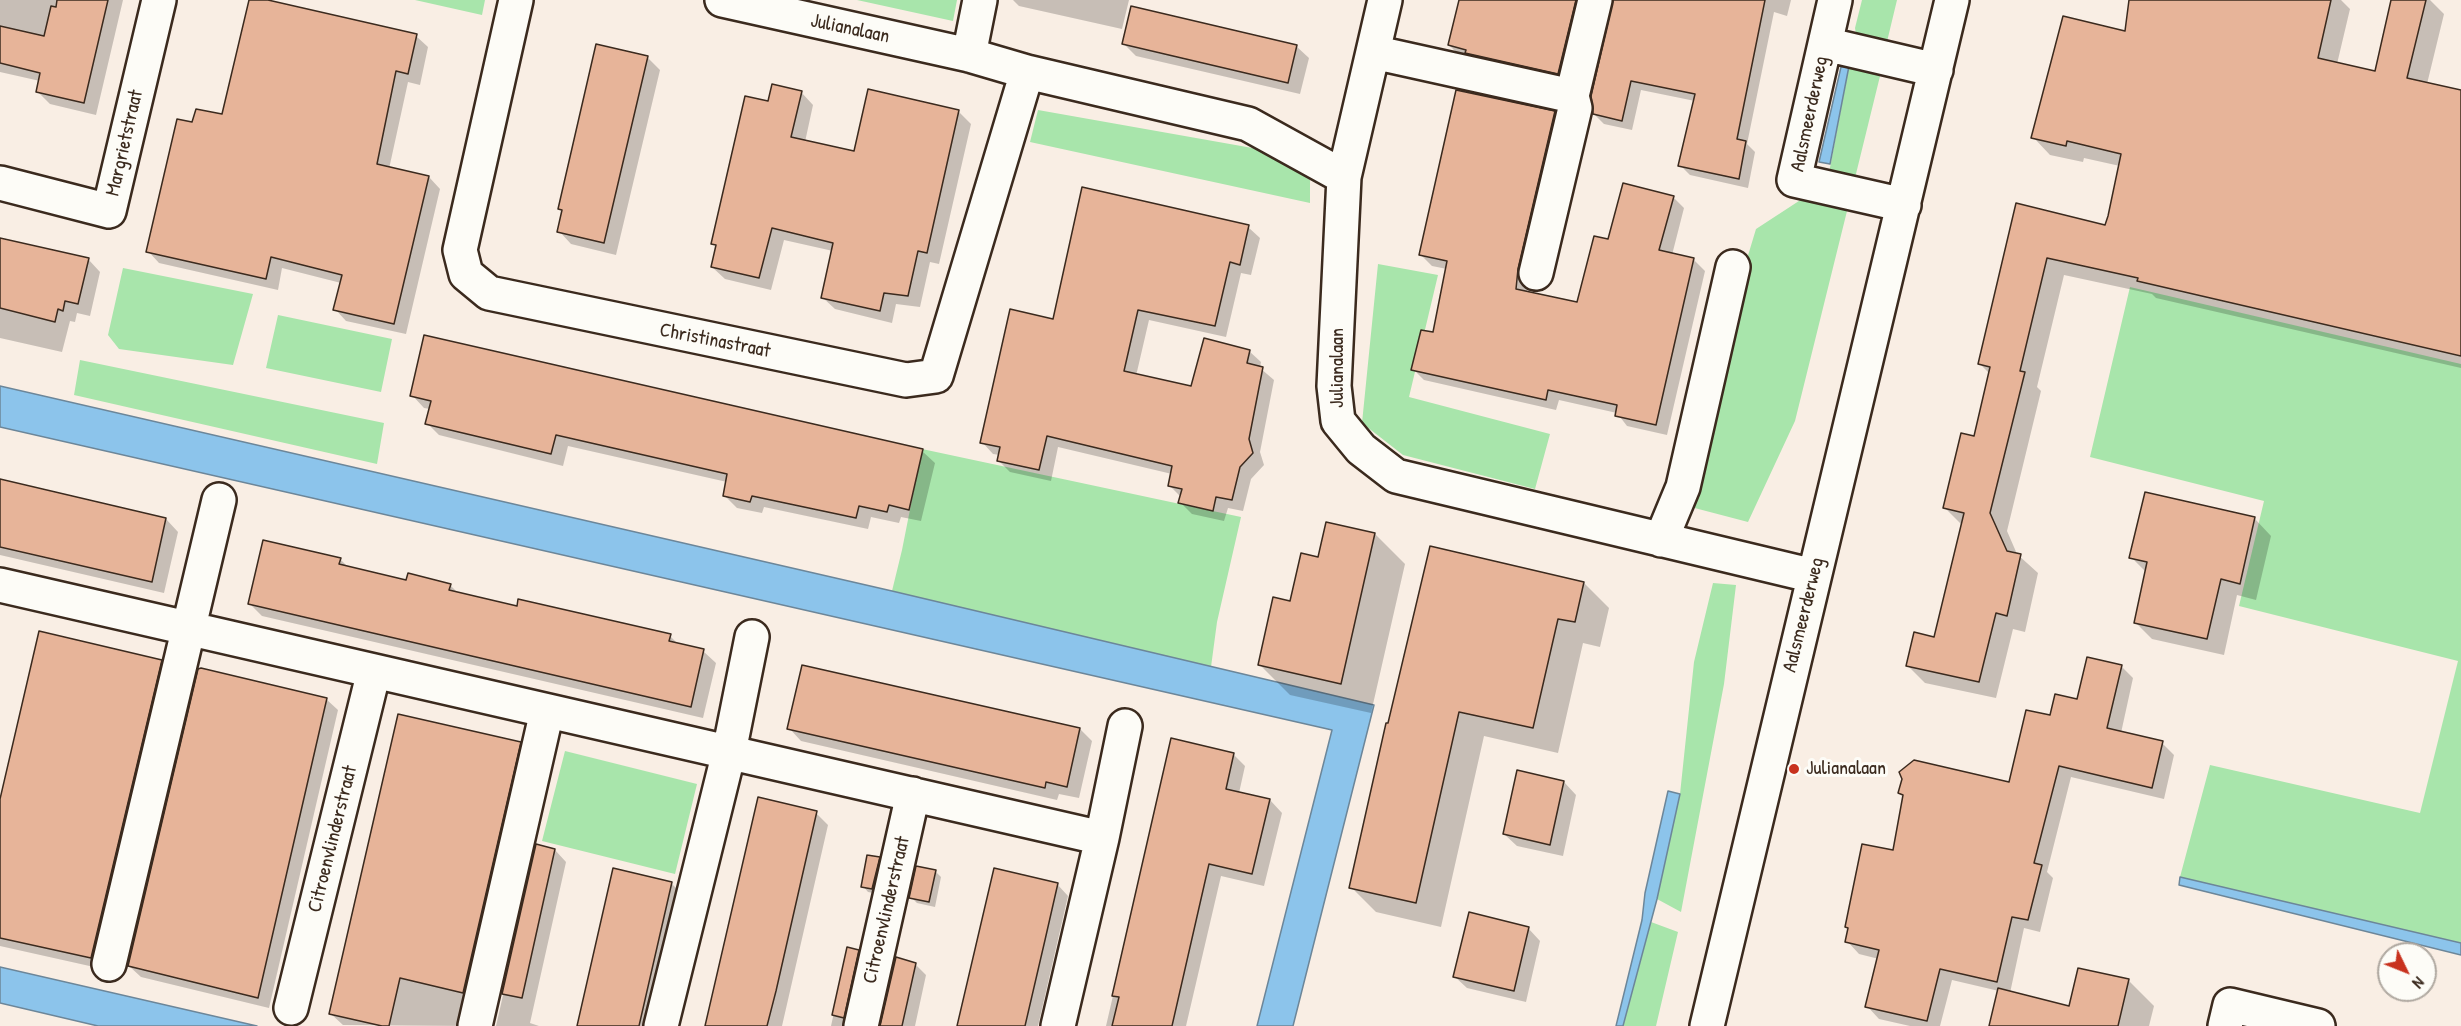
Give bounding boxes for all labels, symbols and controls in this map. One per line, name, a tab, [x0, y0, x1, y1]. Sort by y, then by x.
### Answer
street label: Julianalaan	[808, 9, 892, 49]
street label: Aalsmeerderweg	[1786, 54, 1834, 174]
street label: Margrietstraat	[101, 88, 149, 198]
street label: Christinastraat	[658, 319, 772, 363]
street label: Julianalaan	[1326, 328, 1350, 408]
street label: Aalsmeerderweg	[1778, 555, 1830, 675]
place label: Julianalaan	[1806, 757, 1886, 781]
marker: Julianalaan	[1787, 762, 1801, 776]
street label: Citroenvlinderstraat	[303, 763, 363, 915]
street label: Citroenvlinderstraat	[858, 834, 916, 986]
north arrow	[2377, 942, 2437, 1002]
text: N	[2408, 972, 2430, 994]

